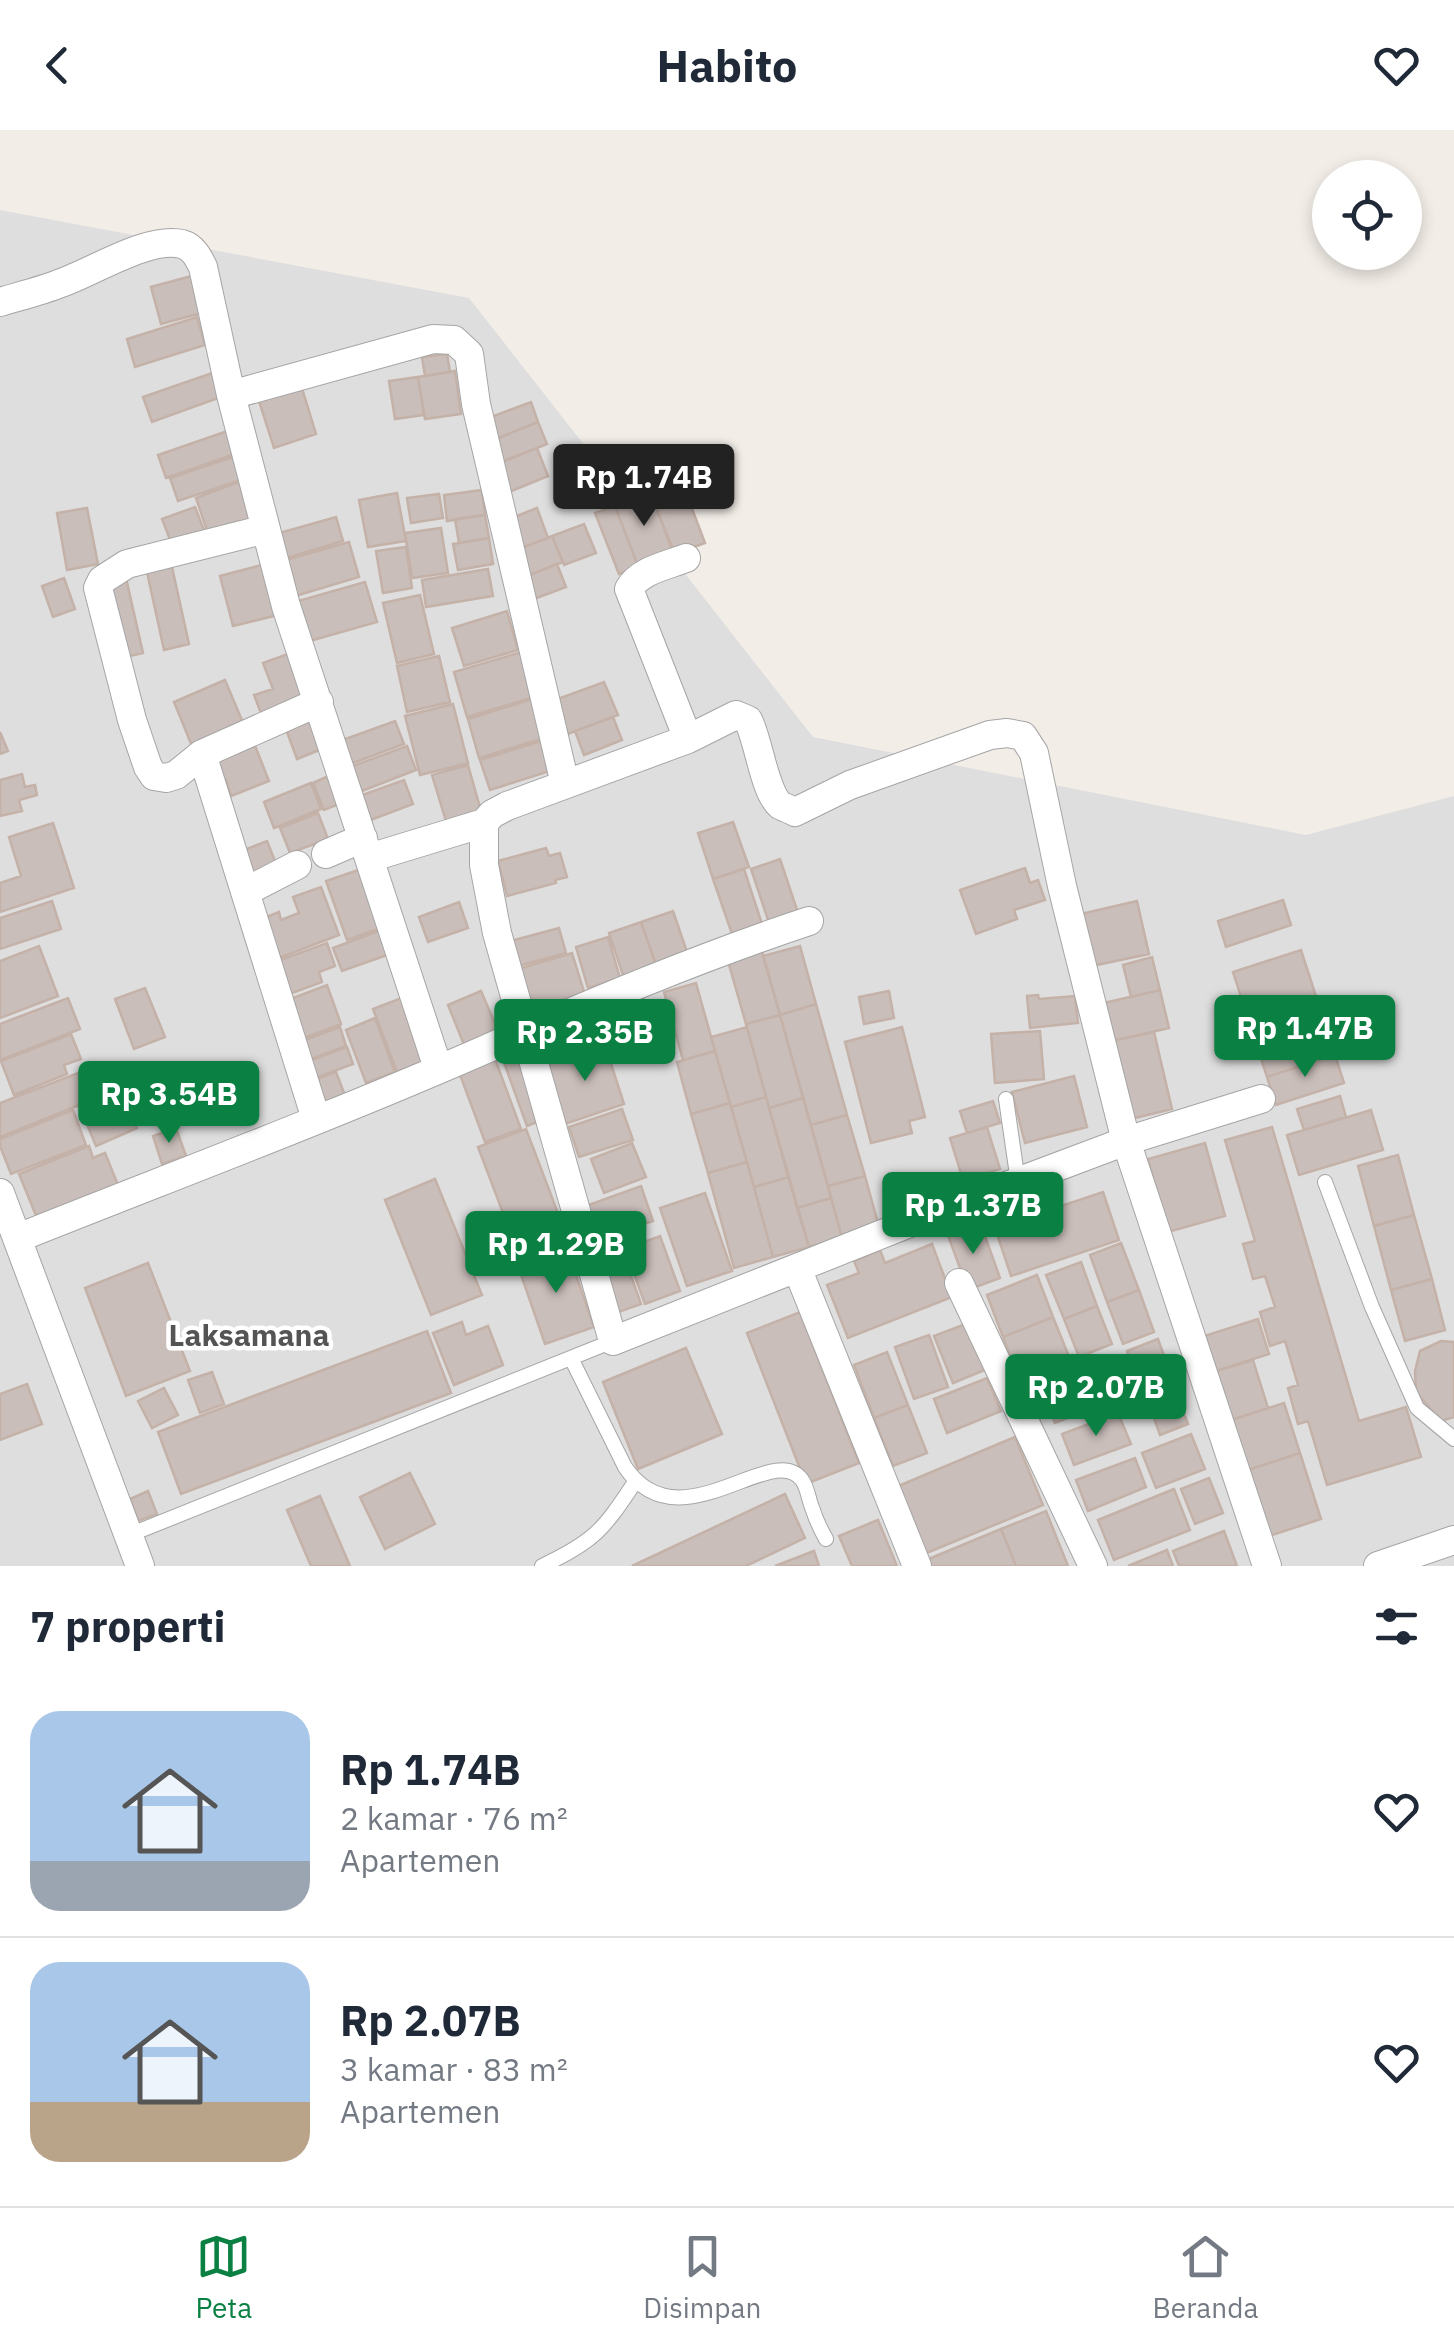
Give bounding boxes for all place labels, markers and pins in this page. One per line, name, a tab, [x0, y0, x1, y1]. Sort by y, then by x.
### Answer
pin: Rp 1.74B	[541, 444, 747, 529]
pin: Rp 1.47B	[1202, 995, 1408, 1080]
pin: Rp 2.35B	[482, 999, 688, 1084]
pin: Rp 3.54B	[66, 1061, 272, 1146]
pin: Rp 1.37B	[870, 1172, 1076, 1257]
pin: Rp 1.29B	[453, 1211, 659, 1296]
pin: Rp 2.07B	[993, 1354, 1199, 1439]

